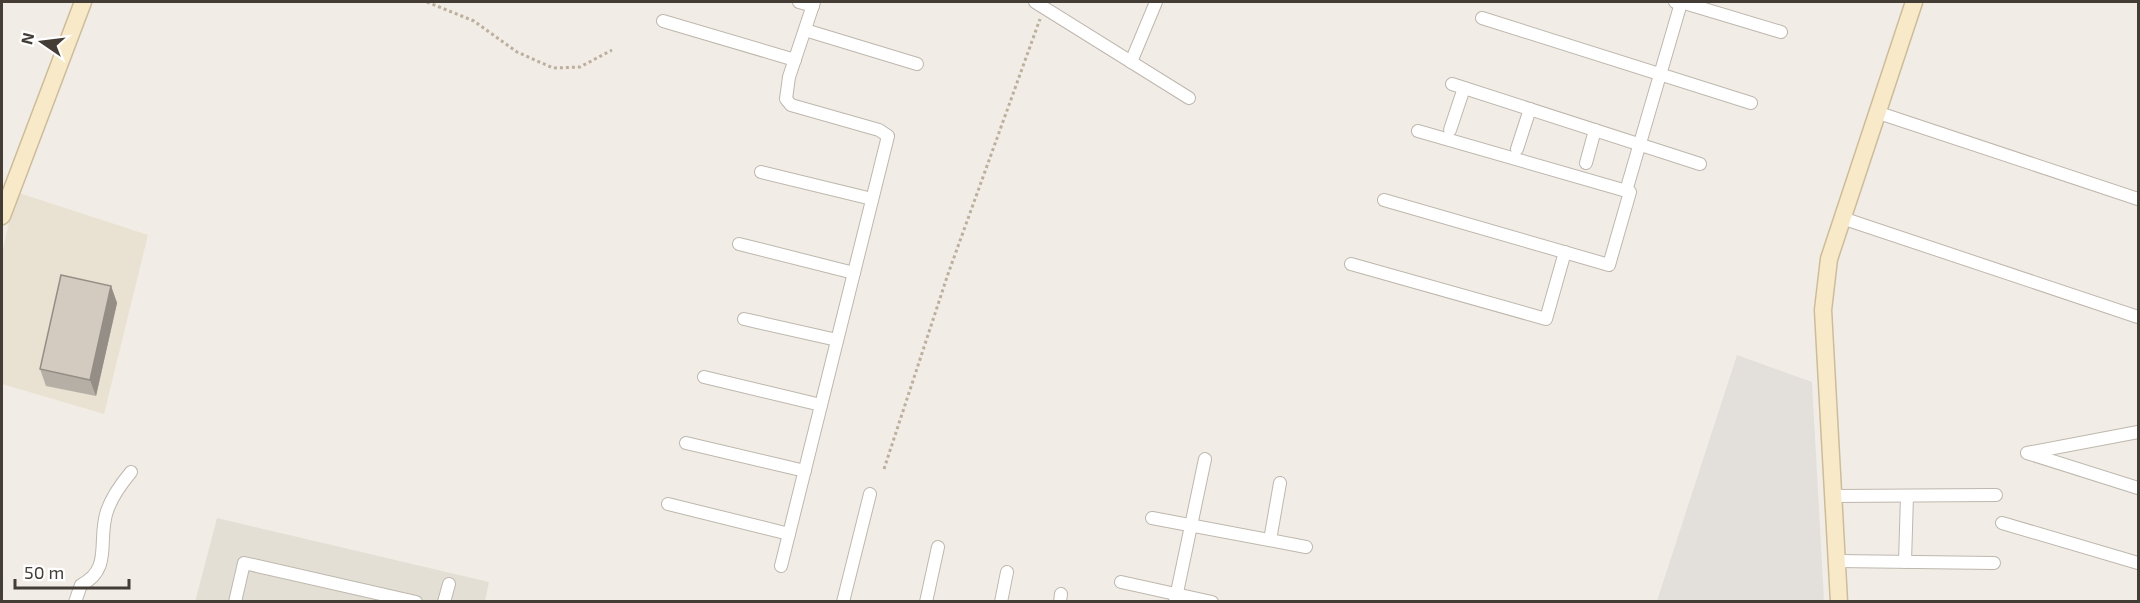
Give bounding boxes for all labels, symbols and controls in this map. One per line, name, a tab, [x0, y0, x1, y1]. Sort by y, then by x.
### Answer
north arrow	[12, 12, 72, 72]
text: N	[16, 30, 38, 46]
scale bar	[15, 552, 129, 590]
text: 50 m	[24, 561, 64, 583]

